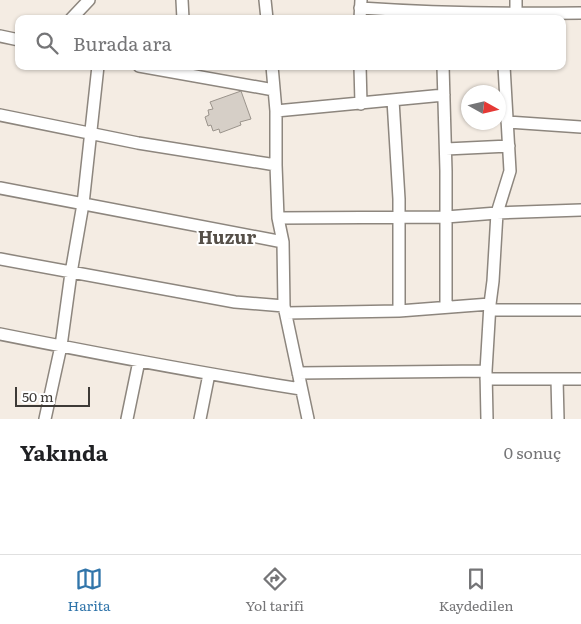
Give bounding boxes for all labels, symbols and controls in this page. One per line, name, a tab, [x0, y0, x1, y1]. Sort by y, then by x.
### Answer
search box	[15, 15, 566, 70]
icon: search	[33, 29, 61, 57]
text: Burada ara	[73, 29, 172, 57]
north arrow	[461, 85, 506, 130]
district label: Huzur	[198, 223, 256, 250]
scale bar	[15, 384, 90, 407]
text: 50 m	[22, 386, 54, 406]
text: Yakında	[20, 436, 108, 467]
text: 0 sonuç	[504, 440, 561, 464]
tab: Harita	[67, 565, 111, 615]
tab: Yol tarifi	[245, 565, 304, 615]
tab: Kaydedilen	[439, 565, 514, 615]

